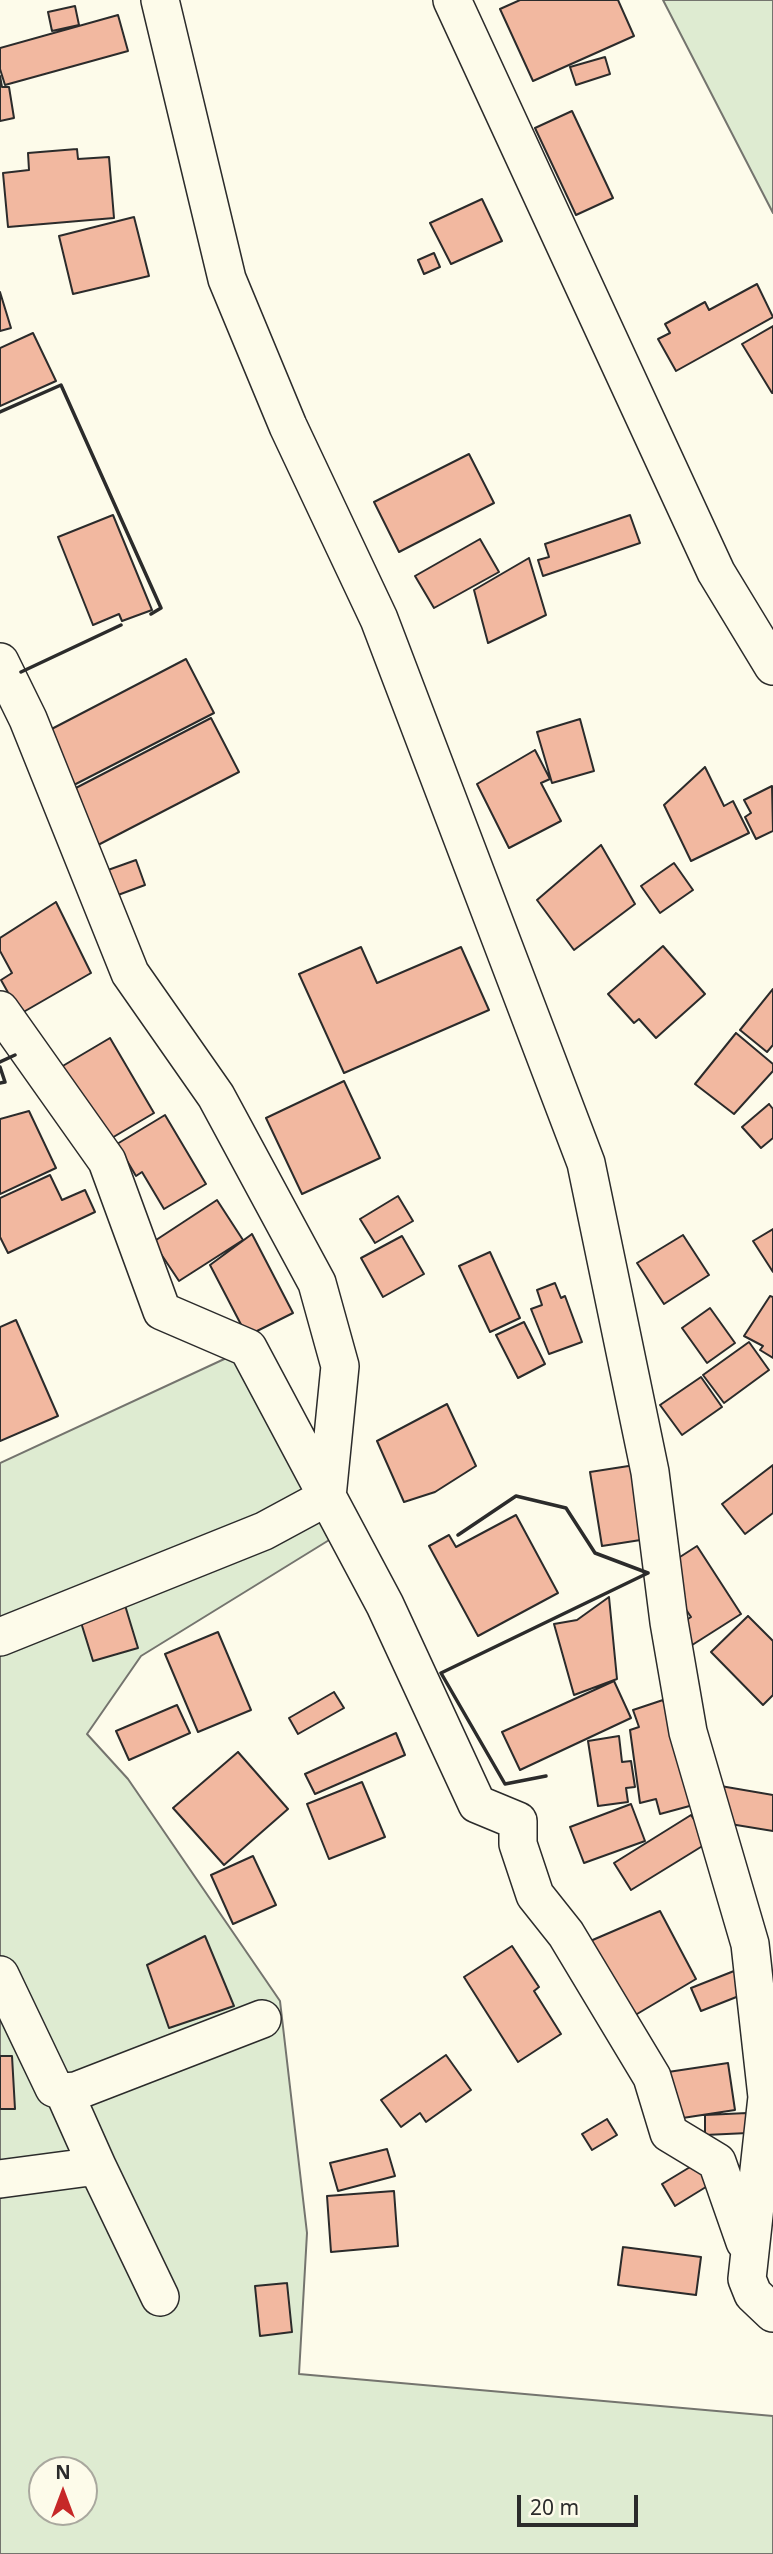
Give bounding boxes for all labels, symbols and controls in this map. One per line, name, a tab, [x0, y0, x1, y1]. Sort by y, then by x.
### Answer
north arrow	[28, 2456, 98, 2526]
text: N	[55, 2459, 71, 2485]
scale bar	[521, 2480, 642, 2524]
text: 20 m	[530, 2493, 579, 2521]

